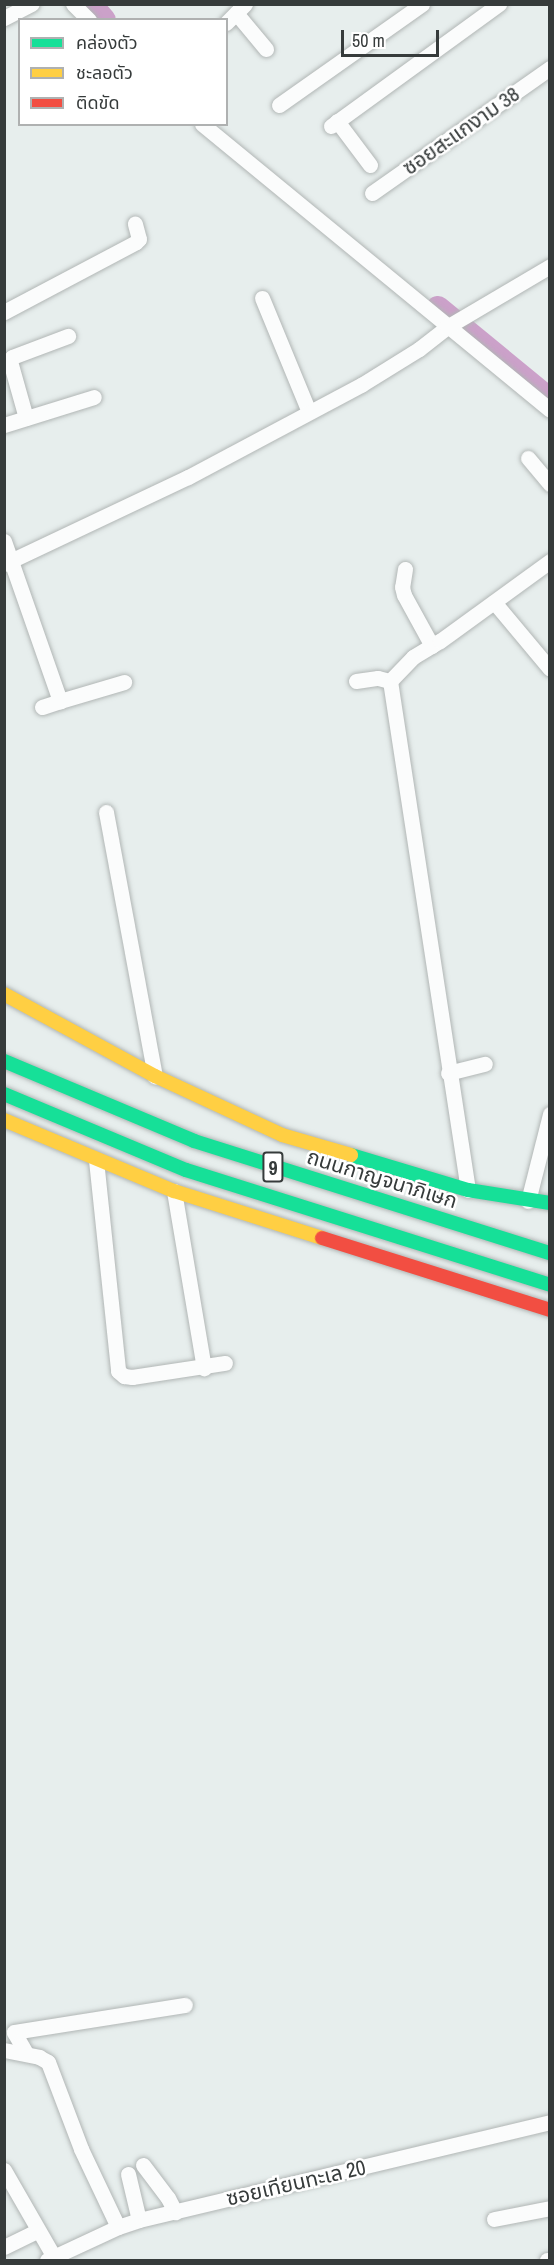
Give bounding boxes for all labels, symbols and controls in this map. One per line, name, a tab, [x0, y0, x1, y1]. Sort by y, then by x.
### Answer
legend	[18, 18, 228, 126]
scale bar	[344, 18, 442, 56]
text: 50 m	[352, 28, 385, 53]
text: คล่องตัว	[76, 30, 138, 55]
text: ชะลอตัว	[76, 60, 133, 85]
street label: ซอยสะแกงาม 38	[398, 82, 524, 180]
text: ติดขัด	[76, 90, 119, 115]
street label: ถนนกาญจนาภิเษก	[304, 1144, 460, 1214]
road number: 9	[261, 1150, 285, 1184]
street label: ซอยเทียนทะเล 20	[224, 2155, 368, 2211]

